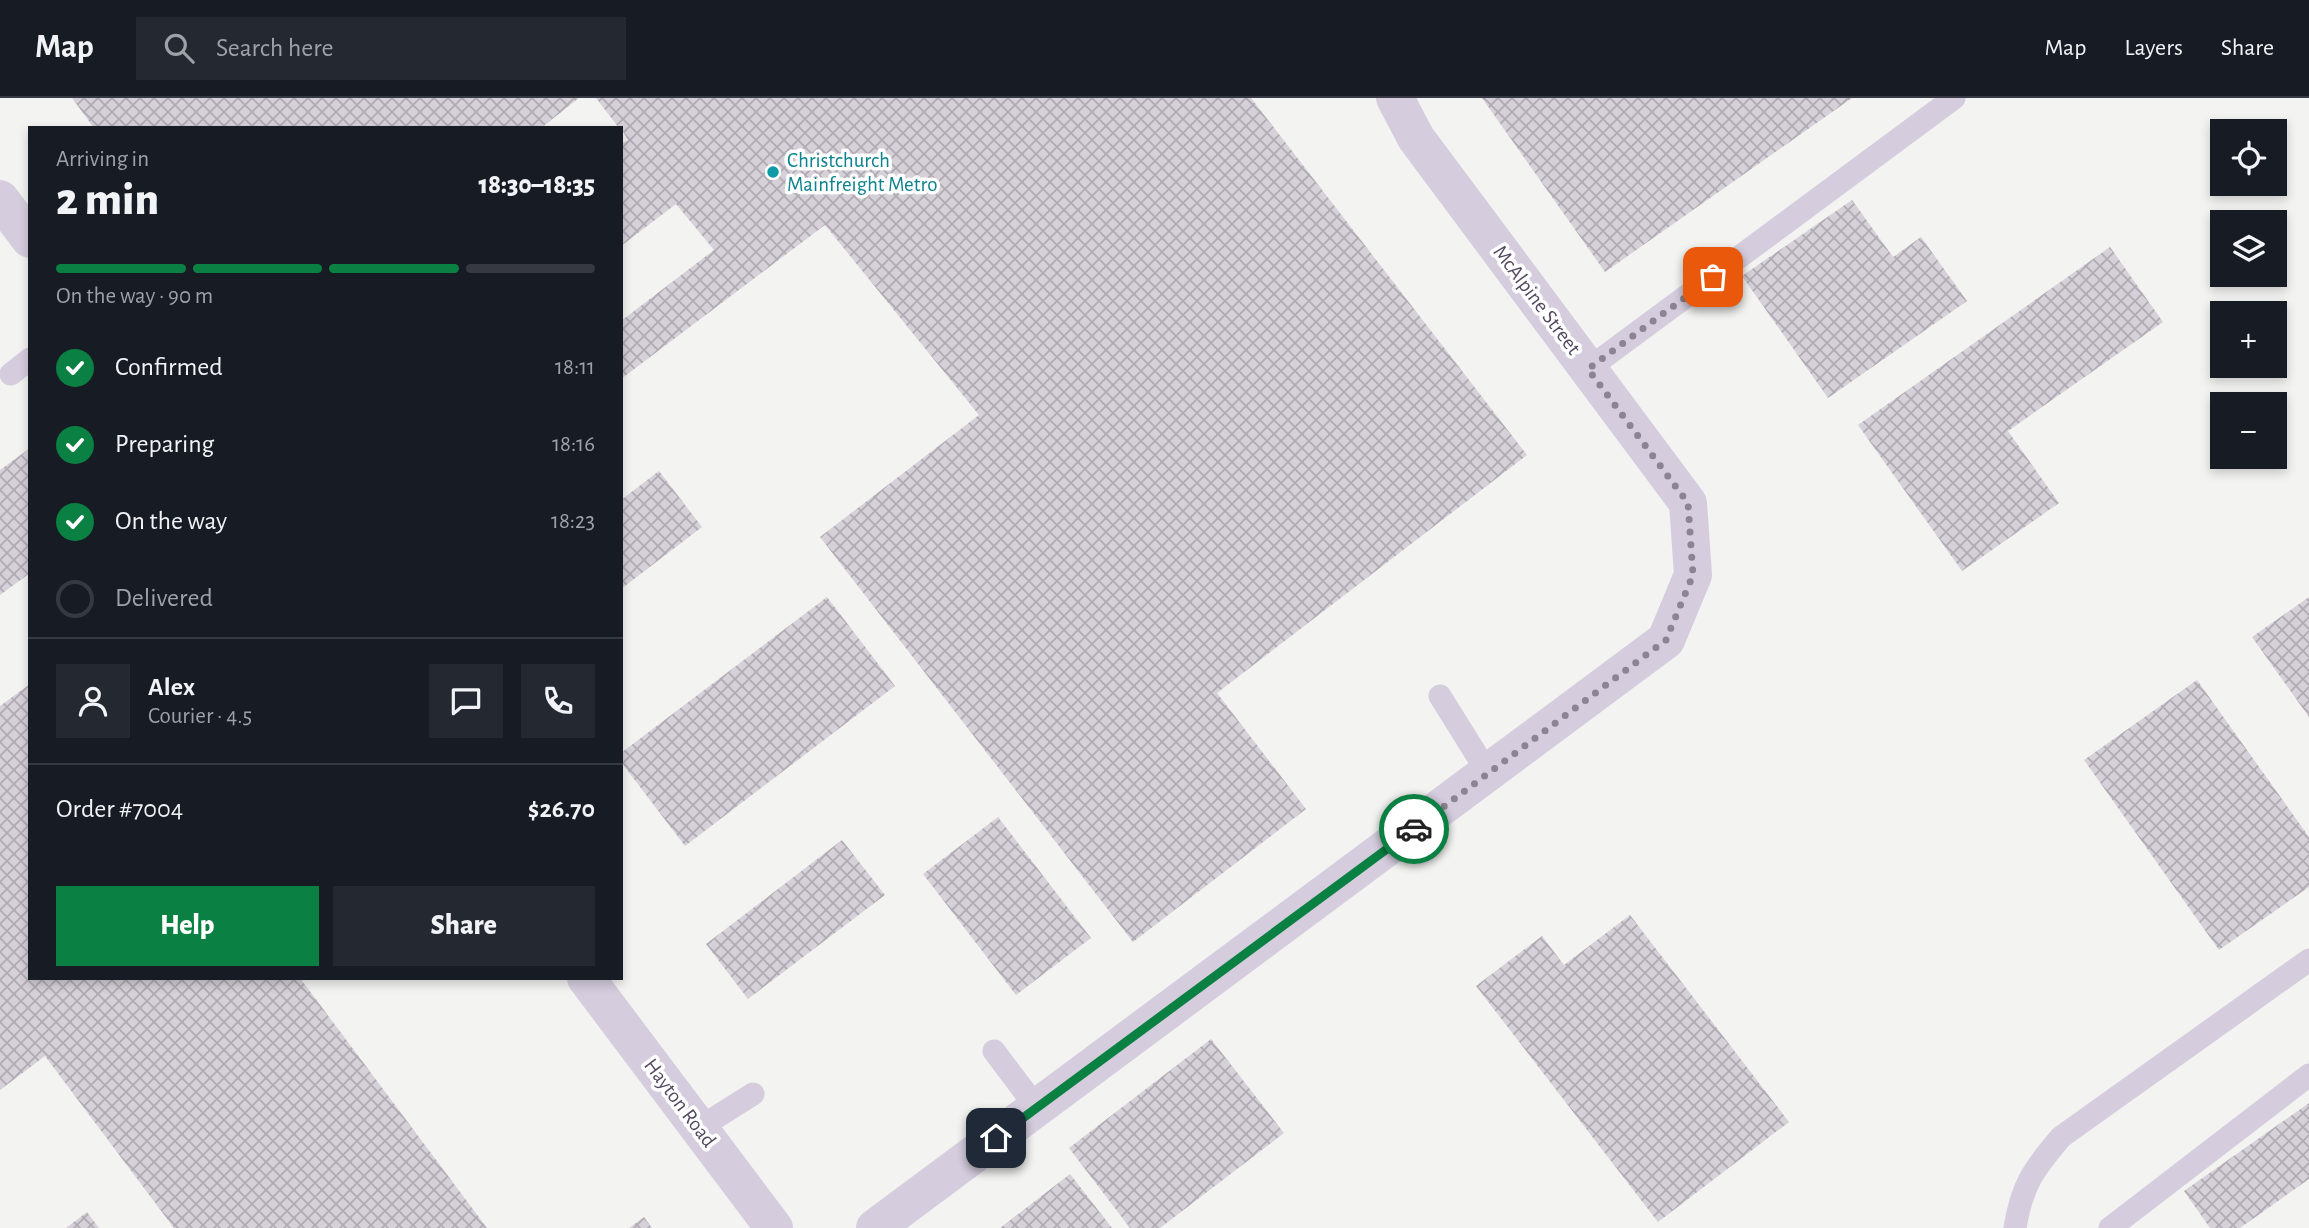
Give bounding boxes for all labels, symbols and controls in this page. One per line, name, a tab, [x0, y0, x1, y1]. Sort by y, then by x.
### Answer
search box	[136, 17, 626, 80]
icon: search	[160, 29, 198, 67]
text: Map	[35, 31, 94, 64]
text: Search here	[216, 35, 334, 61]
text: Map	[2044, 36, 2086, 60]
text: Layers	[2124, 36, 2183, 60]
text: Share	[2221, 36, 2274, 60]
map controls	[2210, 119, 2287, 469]
button: locate	[2210, 119, 2287, 196]
text: Arriving in	[56, 148, 149, 171]
place label: Christchurch Mainfreight Metro	[787, 150, 938, 195]
marker: Christchurch Mainfreight Metro	[765, 164, 781, 180]
text: 18:30–18:35	[478, 172, 595, 198]
text: 2 min	[56, 177, 159, 223]
button: layers	[2210, 210, 2287, 287]
street label: McAlpine Street	[1489, 241, 1585, 359]
pin	[1683, 247, 1743, 307]
icon: bag	[1694, 258, 1732, 296]
text: On the way · 90 m	[56, 285, 213, 308]
button: +	[2210, 301, 2287, 378]
icon: check	[56, 349, 94, 387]
text: Confirmed	[115, 354, 223, 380]
text: 18:11	[555, 356, 595, 379]
button: −	[2210, 392, 2287, 469]
icon: check	[56, 426, 94, 464]
text: Preparing	[115, 431, 214, 457]
text: 18:16	[552, 433, 595, 456]
icon: check	[56, 503, 94, 541]
text: On the way	[115, 508, 227, 534]
text: 18:23	[551, 510, 595, 533]
text: Delivered	[115, 585, 213, 611]
button: person	[56, 664, 130, 738]
button: chat	[429, 664, 503, 738]
button: phone	[521, 664, 595, 738]
text: Alex	[148, 674, 195, 700]
text: Courier · 4.5	[148, 705, 252, 728]
courier	[1379, 794, 1449, 864]
text: Order #7004	[56, 796, 183, 822]
text: $26.70	[528, 796, 595, 822]
icon: car	[1395, 810, 1433, 848]
button: Help	[56, 886, 319, 966]
button: Share	[333, 886, 595, 966]
street label: Hayton Road	[640, 1055, 720, 1151]
pin	[966, 1108, 1026, 1168]
icon: home	[977, 1119, 1015, 1157]

